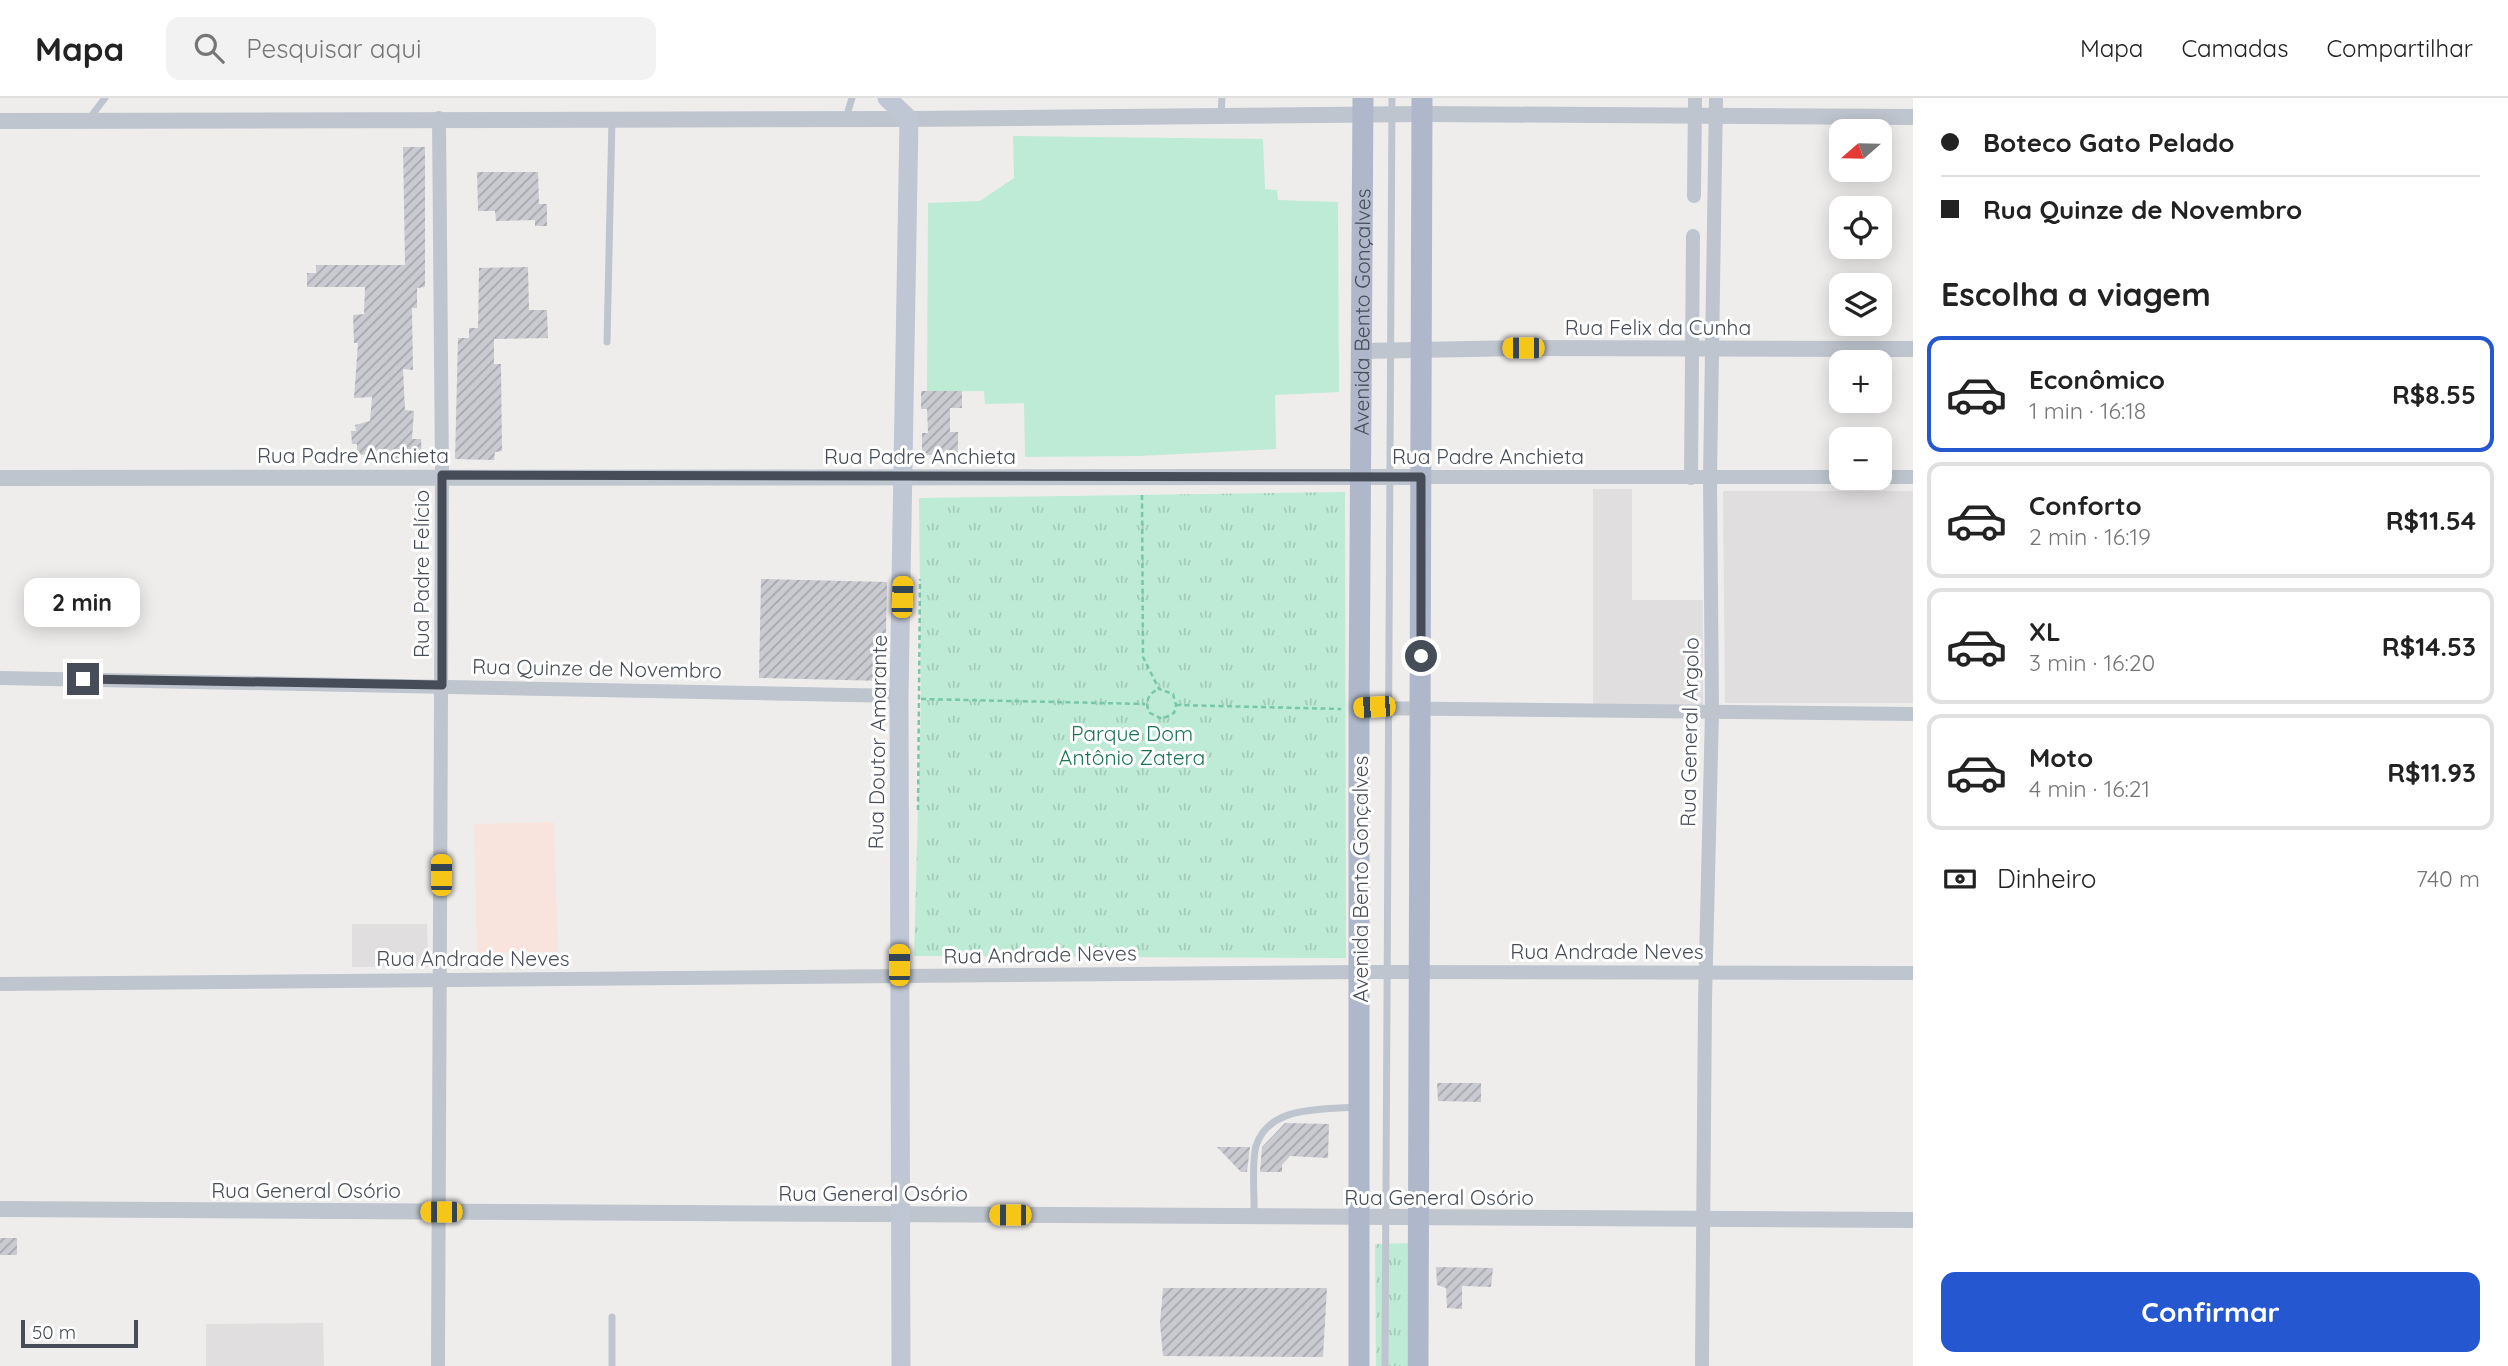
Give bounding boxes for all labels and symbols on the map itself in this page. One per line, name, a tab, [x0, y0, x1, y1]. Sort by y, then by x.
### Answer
north arrow	[1829, 119, 1892, 182]
street label: Avenida Bento Gonçalves	[1348, 188, 1375, 436]
street label: Rua Felix da Cunha	[1565, 314, 1751, 340]
car	[1503, 338, 1545, 359]
street label: Rua Padre Anchieta	[257, 442, 449, 468]
street label: Rua Padre Anchieta	[824, 443, 1016, 469]
street label: Rua Padre Anchieta	[1392, 443, 1584, 469]
street label: Rua Padre Felício	[408, 490, 434, 658]
car	[891, 576, 914, 618]
callout: 2 min	[25, 578, 141, 626]
street label: Rua Doutor Amarante	[862, 634, 892, 850]
street label: Rua General Argolo	[1674, 637, 1704, 827]
route start	[1405, 640, 1437, 672]
street label: Rua Quinze de Novembro	[472, 653, 722, 683]
route end	[67, 663, 99, 695]
car	[1353, 695, 1396, 719]
park label: Parque Dom Antônio Zatera	[1059, 720, 1205, 770]
street label: Avenida Bento Gonçalves	[1347, 756, 1373, 1002]
car	[431, 854, 452, 896]
street label: Rua Andrade Neves	[1510, 938, 1704, 964]
street label: Rua Andrade Neves	[943, 939, 1137, 969]
car	[889, 944, 910, 986]
street label: Rua Andrade Neves	[376, 945, 570, 971]
street label: Rua General Osório	[211, 1177, 401, 1203]
street label: Rua General Osório	[778, 1180, 968, 1206]
street label: Rua General Osório	[1344, 1184, 1534, 1210]
car	[421, 1202, 463, 1223]
car	[990, 1205, 1032, 1226]
scale bar	[21, 1317, 138, 1349]

